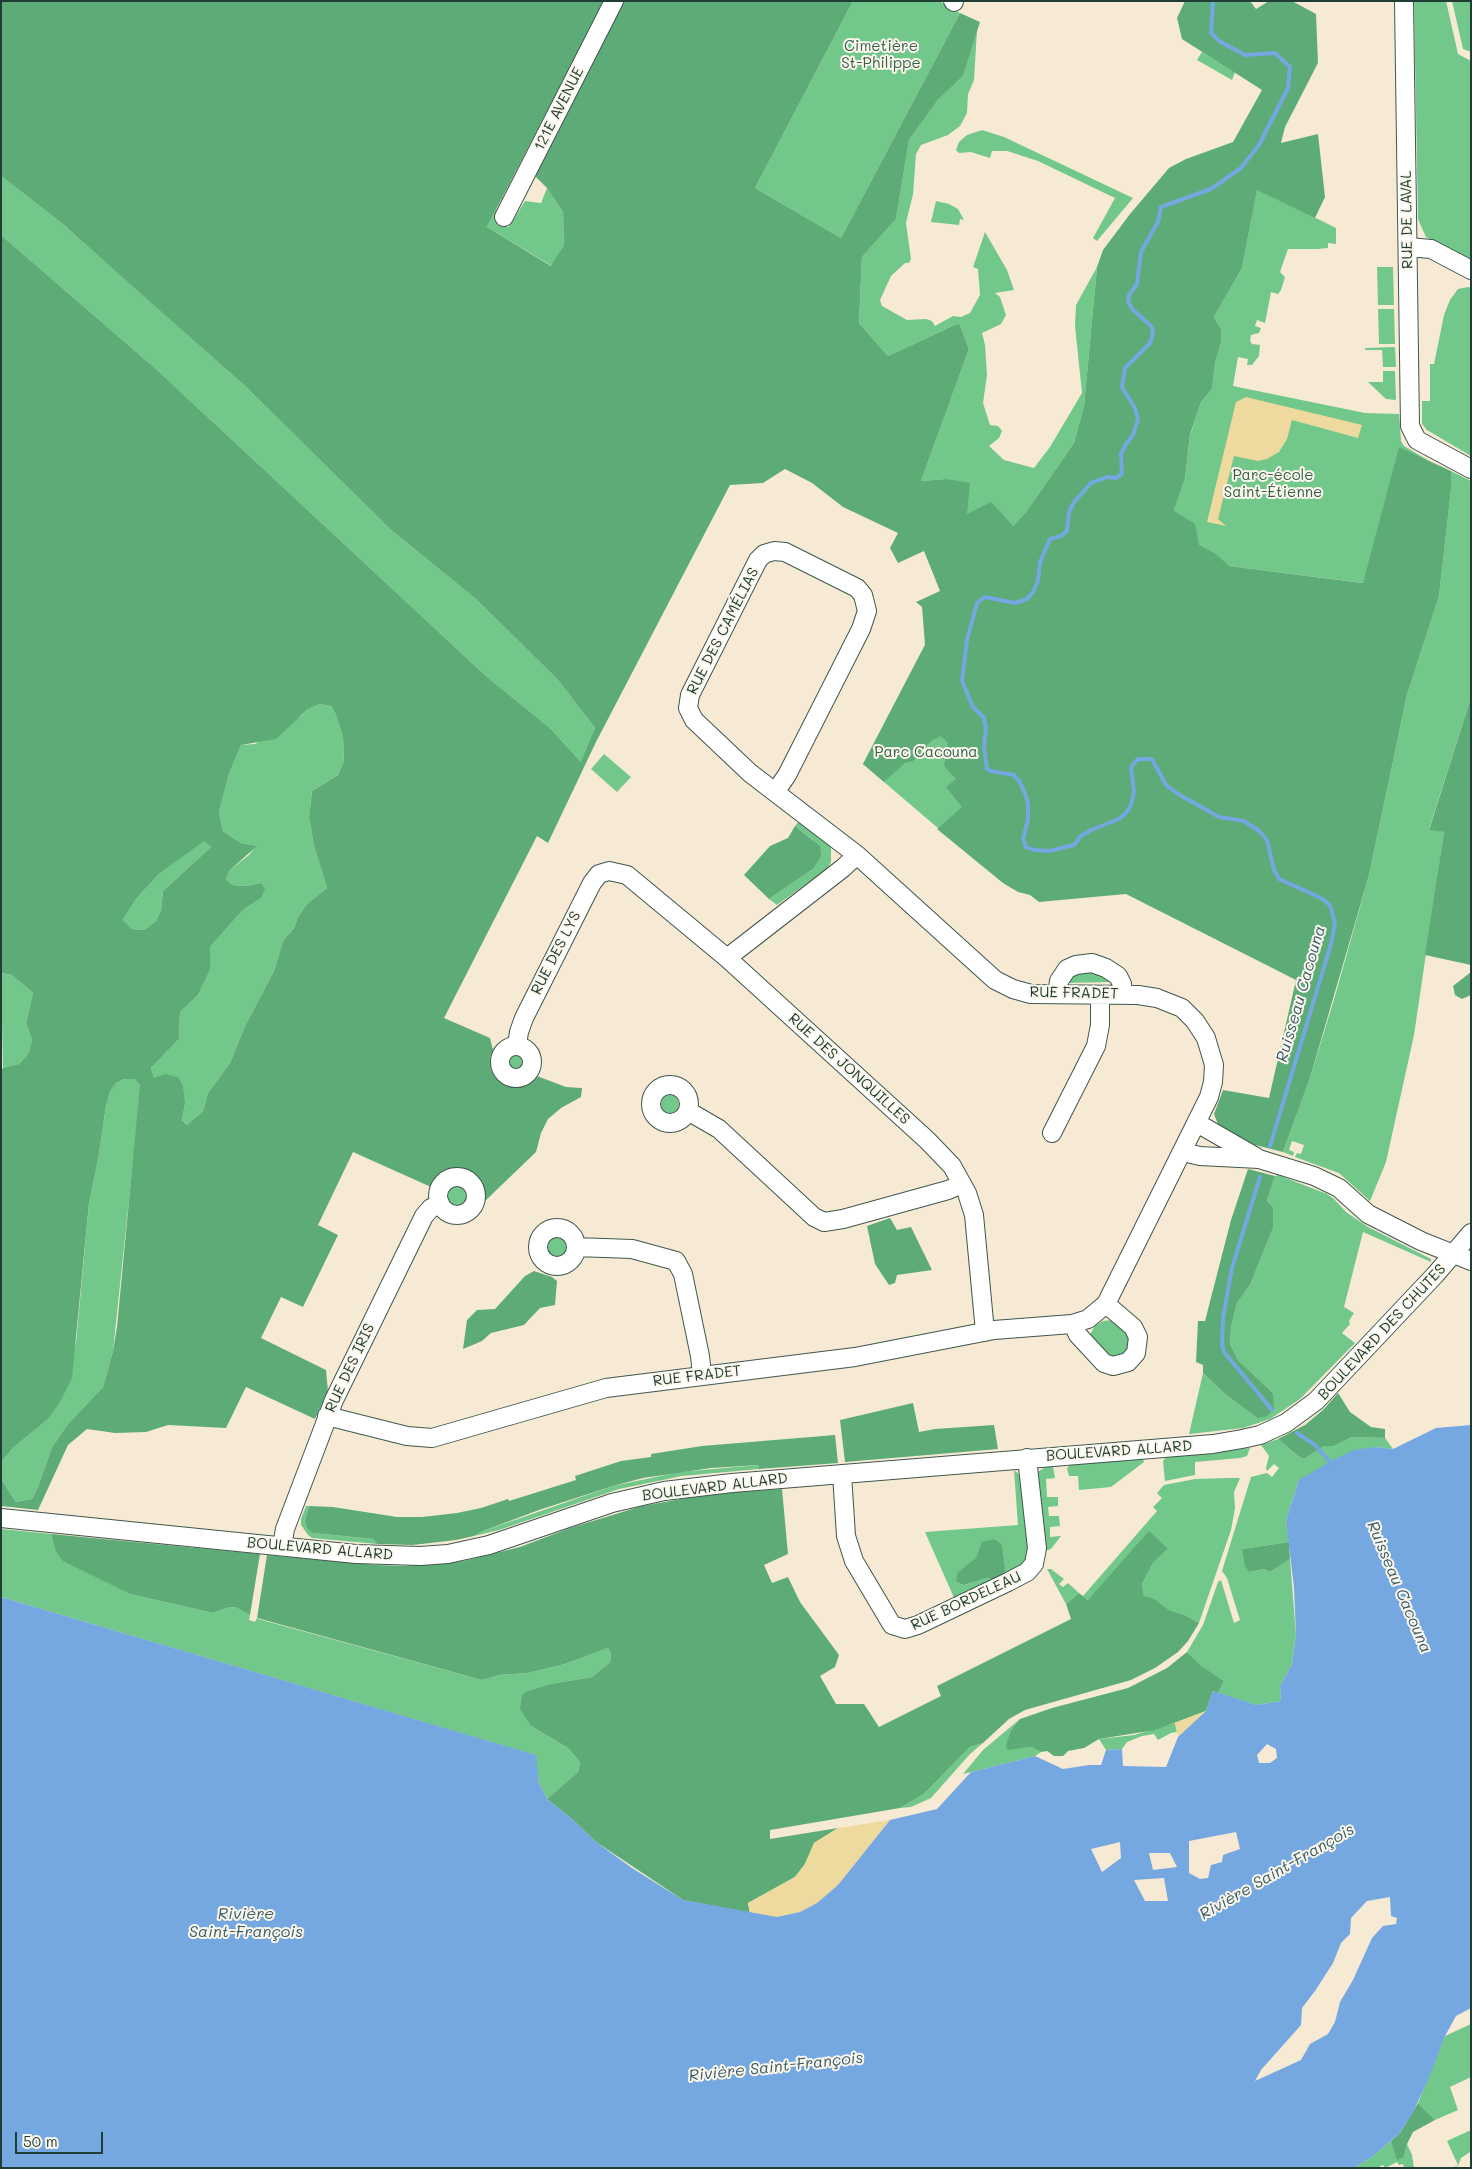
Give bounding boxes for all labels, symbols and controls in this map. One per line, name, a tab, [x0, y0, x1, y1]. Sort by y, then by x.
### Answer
park label: Cimetière St-Philippe	[841, 37, 921, 72]
street label: 121E AVENUE	[530, 64, 588, 154]
street label: RUE DE LAVAL	[1397, 171, 1417, 269]
park label: Parc-école Saint-Étienne	[1224, 466, 1322, 501]
street label: RUE DES CAMÉLIAS	[683, 565, 763, 697]
park label: Parc Cacouna	[874, 743, 978, 761]
street label: RUE DES LYS	[527, 908, 585, 998]
water label: Ruisseau Cacouna	[1272, 924, 1330, 1064]
street label: RUE FRADET	[1030, 983, 1118, 1003]
street label: RUE DES JONQUILLES	[784, 1010, 914, 1128]
street label: BOULEVARD DES CHUTES	[1314, 1260, 1450, 1404]
street label: RUE DES IRIS	[321, 1321, 379, 1415]
street label: RUE FRADET	[652, 1362, 742, 1390]
street label: BOULEVARD ALLARD	[1045, 1437, 1193, 1465]
street label: BOULEVARD ALLARD	[641, 1469, 789, 1505]
water label: Ruisseau Cacouna	[1363, 1518, 1435, 1656]
street label: BOULEVARD ALLARD	[246, 1534, 394, 1564]
street label: RUE BORDELEAU	[908, 1568, 1024, 1634]
water label: Rivière Saint-François	[1196, 1820, 1358, 1924]
water label: Rivière Saint-François	[189, 1904, 303, 1942]
water label: Rivière Saint-François	[688, 2048, 864, 2086]
scale bar	[18, 2122, 105, 2154]
text: 50 m	[23, 2131, 58, 2151]

